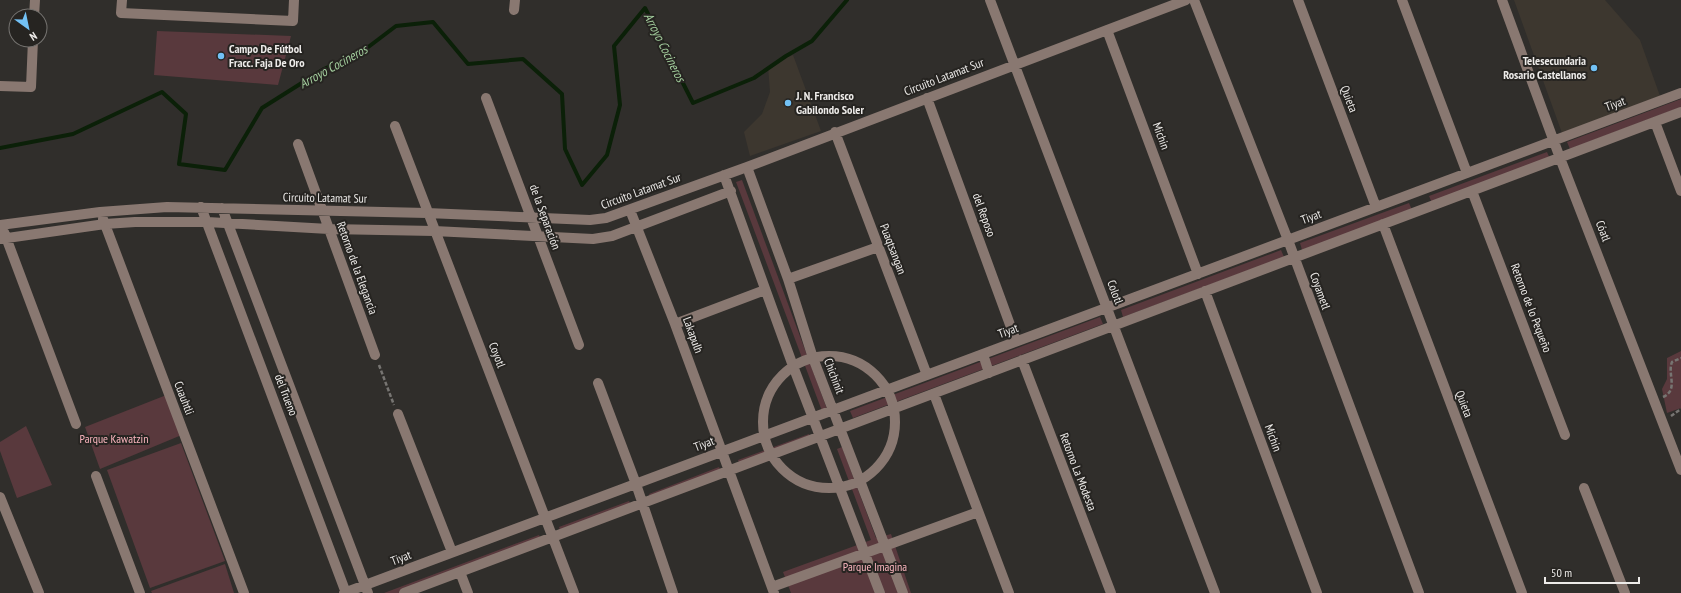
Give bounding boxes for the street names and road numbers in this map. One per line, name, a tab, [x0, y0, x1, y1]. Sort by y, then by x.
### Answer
street label: Circuito Latamat Sur	[902, 54, 986, 99]
street label: Quieta	[1338, 83, 1361, 115]
street label: Tiyat	[1603, 93, 1628, 114]
street label: Michin	[1150, 120, 1173, 151]
street label: Circuito Latamat Sur	[599, 169, 684, 212]
street label: de la Separación	[527, 182, 564, 252]
street label: Circuito Latamat Sur	[283, 189, 368, 206]
street label: del Reposo	[970, 191, 999, 239]
street label: Tiyat	[1299, 206, 1324, 227]
street label: Cóatl	[1593, 218, 1614, 244]
street label: Retorno de la Elegancia	[334, 219, 381, 316]
street label: Puaqtsangan	[877, 221, 910, 276]
street label: Retorno de lo Pequeño	[1508, 261, 1555, 354]
street label: Coyametl	[1307, 270, 1334, 312]
street label: Colotl	[1104, 278, 1127, 306]
street label: Lakapulh	[680, 315, 707, 355]
street label: Tiyat	[996, 320, 1021, 341]
street label: Coyotl	[486, 340, 509, 370]
street label: Chichinit	[821, 356, 848, 396]
street label: del Trueno	[272, 372, 301, 418]
street label: Cuauhtli	[171, 379, 198, 417]
street label: Quieta	[1453, 388, 1476, 420]
street label: Michin	[1262, 422, 1285, 453]
street label: Retorno La Modesta	[1057, 431, 1100, 513]
street label: Tiyat	[692, 433, 717, 454]
street label: Tiyat	[389, 547, 414, 568]

